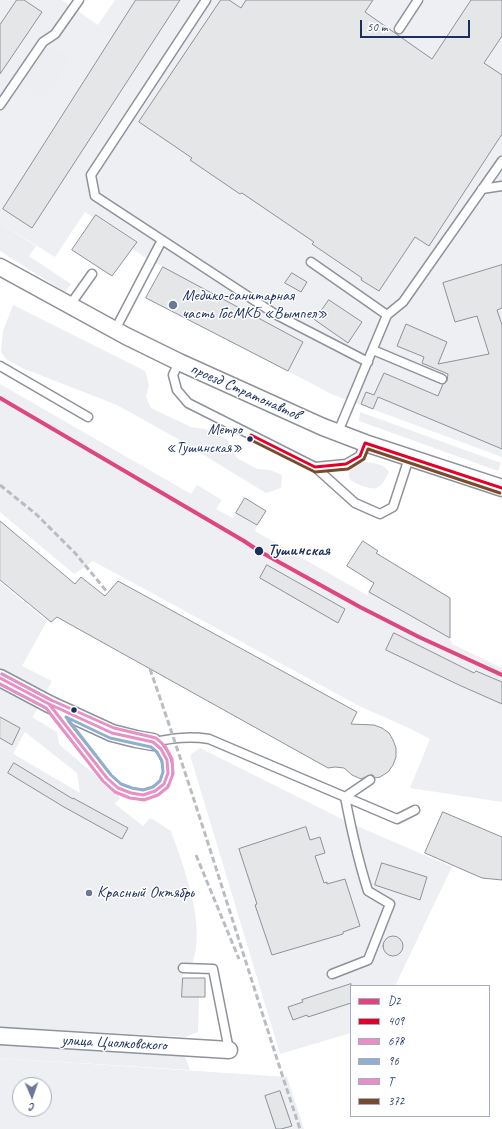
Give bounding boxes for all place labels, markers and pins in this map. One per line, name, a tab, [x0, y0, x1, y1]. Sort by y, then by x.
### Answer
place label: Медико-санитарная часть ГосМКБ «Вымпел»	[182, 286, 327, 324]
marker: Медико-санитарная часть ГосМКБ «Вымпел»	[167, 299, 179, 311]
place label: Метро «Тушинская»	[166, 421, 242, 456]
marker: Метро «Тушинская»	[245, 434, 255, 444]
place label: Тушинская	[268, 541, 330, 561]
marker: Тушинская	[253, 545, 265, 557]
unlabelled marker	[69, 705, 79, 715]
place label: Красный Октябрь	[97, 883, 194, 903]
marker: Красный Октябрь	[84, 888, 94, 898]

